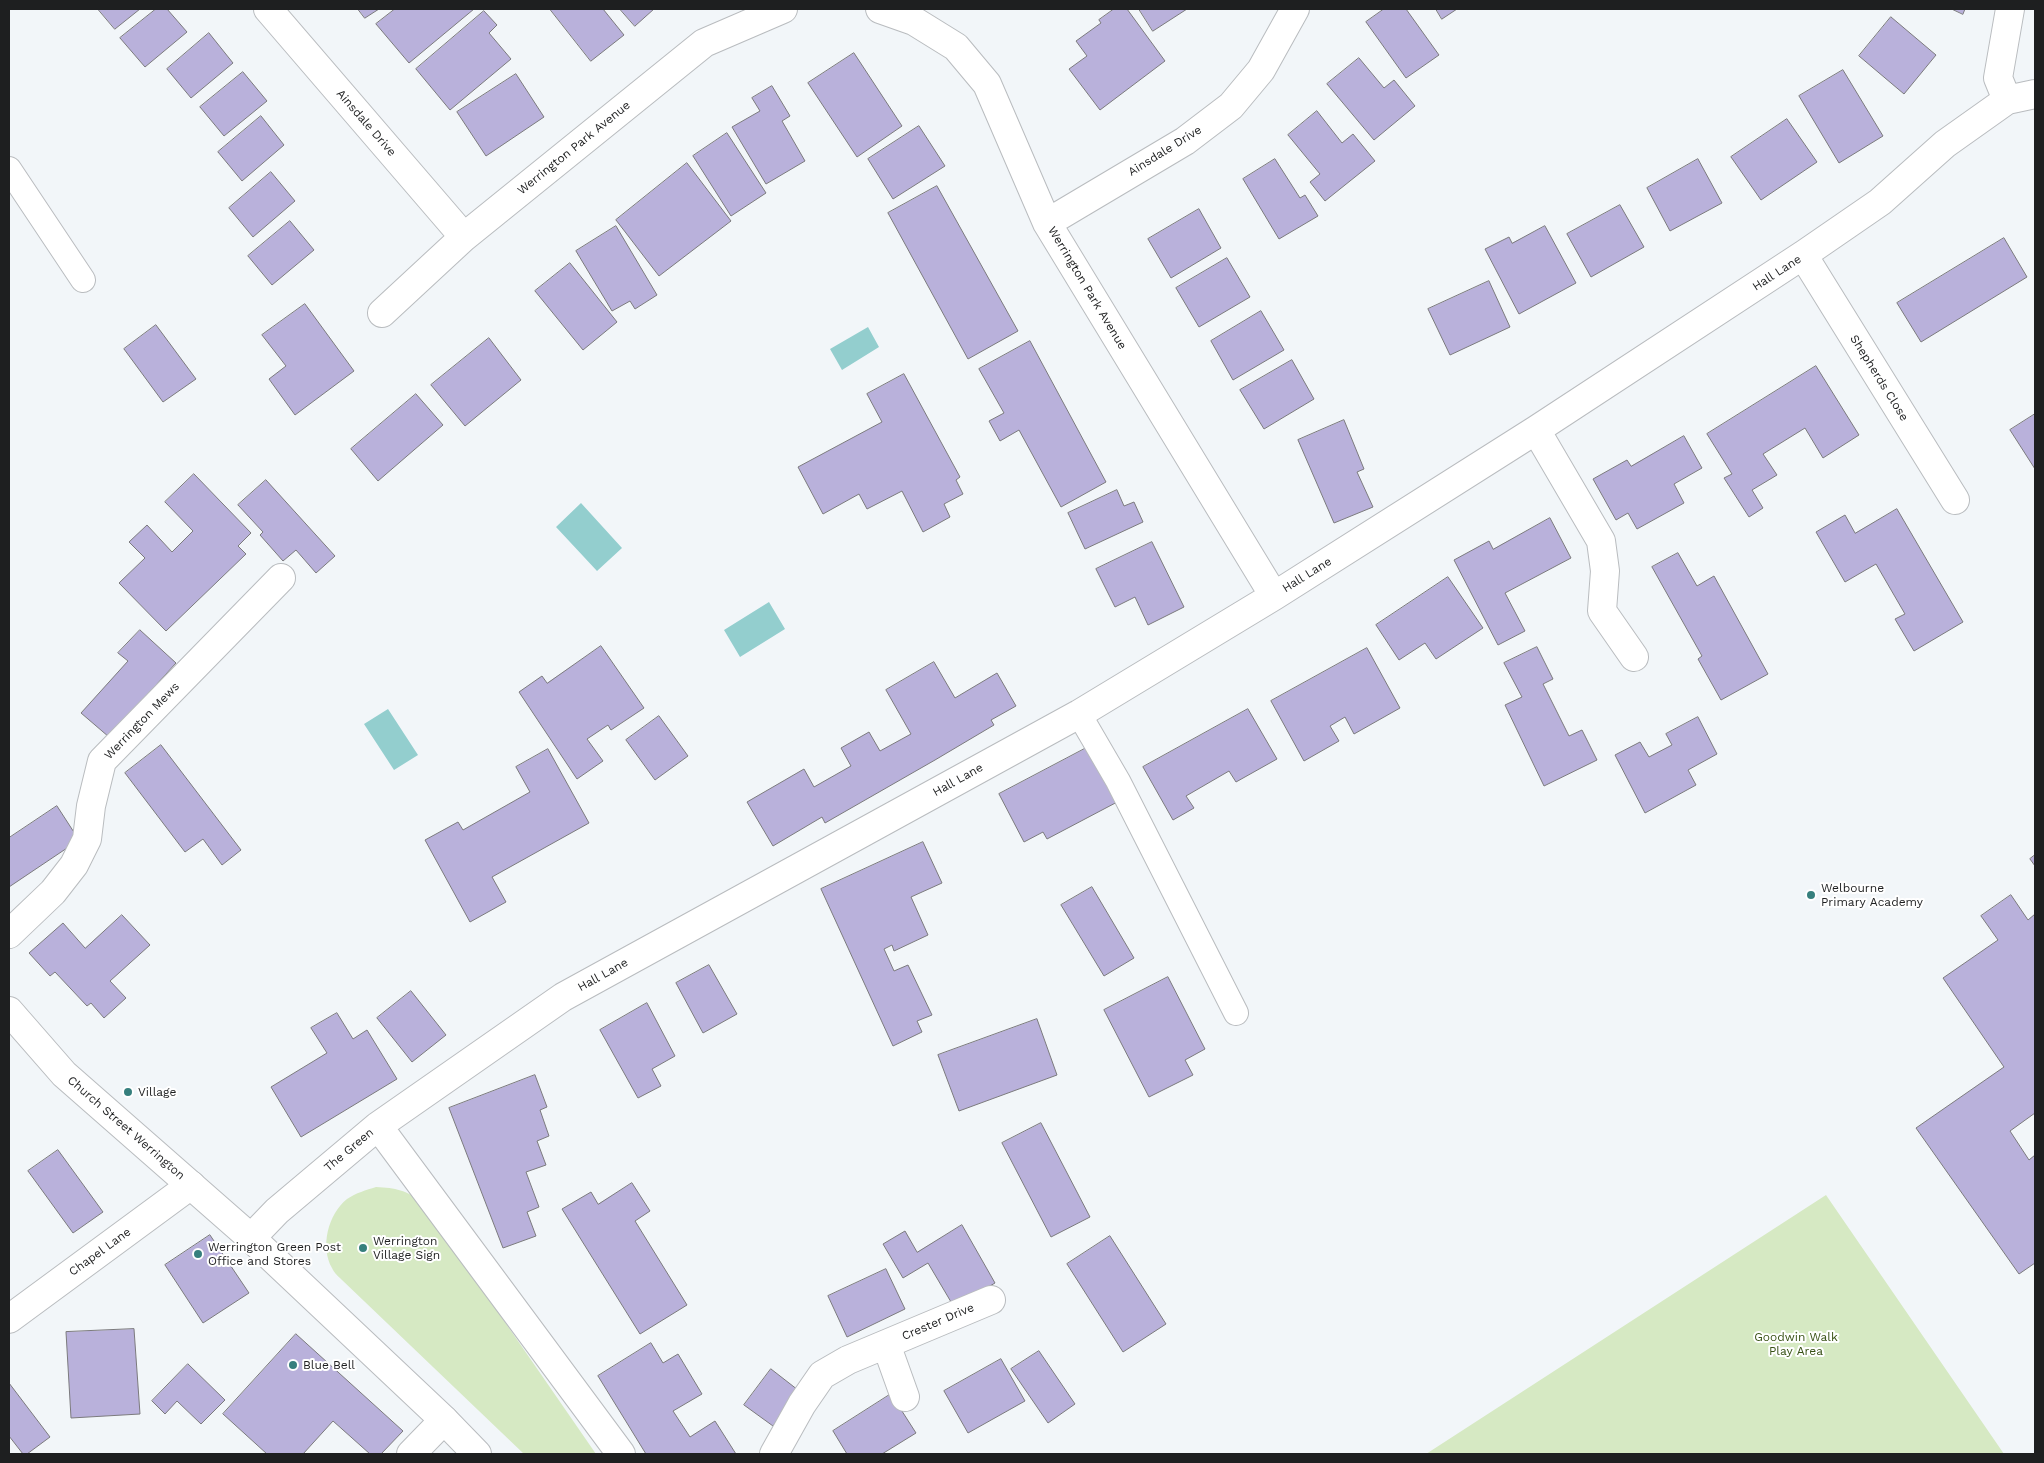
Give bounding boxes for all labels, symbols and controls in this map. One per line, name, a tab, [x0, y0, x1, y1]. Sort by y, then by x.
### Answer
street label: Ainsdale Drive	[333, 87, 399, 159]
street label: Werrington Park Avenue	[515, 98, 633, 198]
street label: Ainsdale Drive	[1126, 123, 1204, 179]
street label: Werrington Park Avenue	[1045, 224, 1129, 352]
street label: Hall Lane	[1750, 252, 1804, 294]
street label: Shepherds Close	[1847, 332, 1911, 424]
street label: Hall Lane	[1280, 554, 1334, 596]
street label: Werrington Mews	[101, 679, 183, 763]
street label: Hall Lane	[930, 760, 986, 800]
place label: Welbourne Primary Academy	[1821, 881, 1923, 909]
marker: Welbourne Primary Academy	[1805, 889, 1817, 901]
street label: Hall Lane	[575, 955, 631, 995]
street label: Church Street Werrington	[64, 1073, 188, 1183]
place label: Village	[138, 1085, 176, 1099]
marker: Village	[122, 1086, 134, 1098]
street label: The Green	[321, 1125, 377, 1175]
street label: Chapel Lane	[66, 1225, 134, 1279]
place label: Werrington Village Sign	[373, 1234, 440, 1262]
place label: Werrington Green Post Office and Stores	[208, 1240, 341, 1268]
marker: Werrington Village Sign	[357, 1242, 369, 1254]
marker: Werrington Green Post Office and Stores	[192, 1248, 204, 1260]
street label: Crester Drive	[900, 1300, 976, 1344]
park label: Goodwin Walk Play Area	[1754, 1330, 1838, 1358]
place label: Blue Bell	[303, 1358, 355, 1372]
marker: Blue Bell	[287, 1359, 299, 1371]

